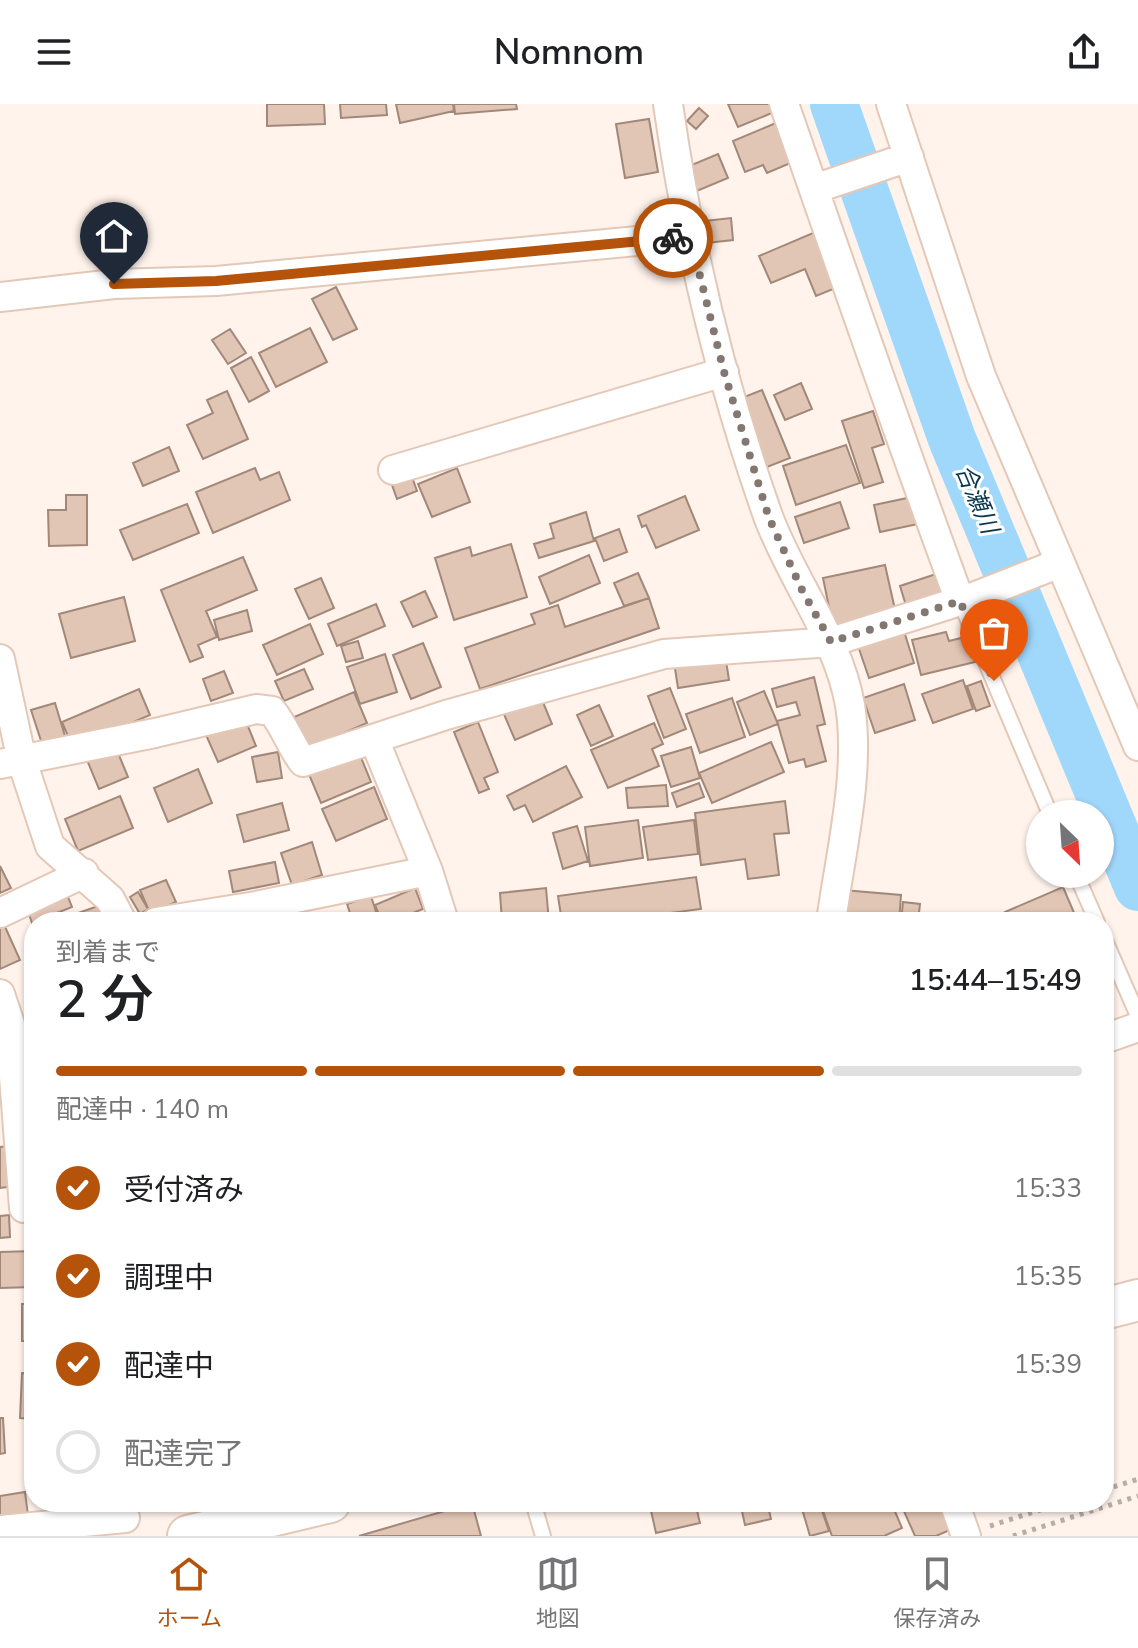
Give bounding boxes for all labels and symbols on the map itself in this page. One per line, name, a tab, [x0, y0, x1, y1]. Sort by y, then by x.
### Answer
courier	[633, 198, 713, 278]
pin	[80, 202, 148, 284]
water label: 合瀬川	[948, 460, 1007, 541]
pin	[960, 599, 1028, 681]
north arrow	[1026, 800, 1114, 888]

